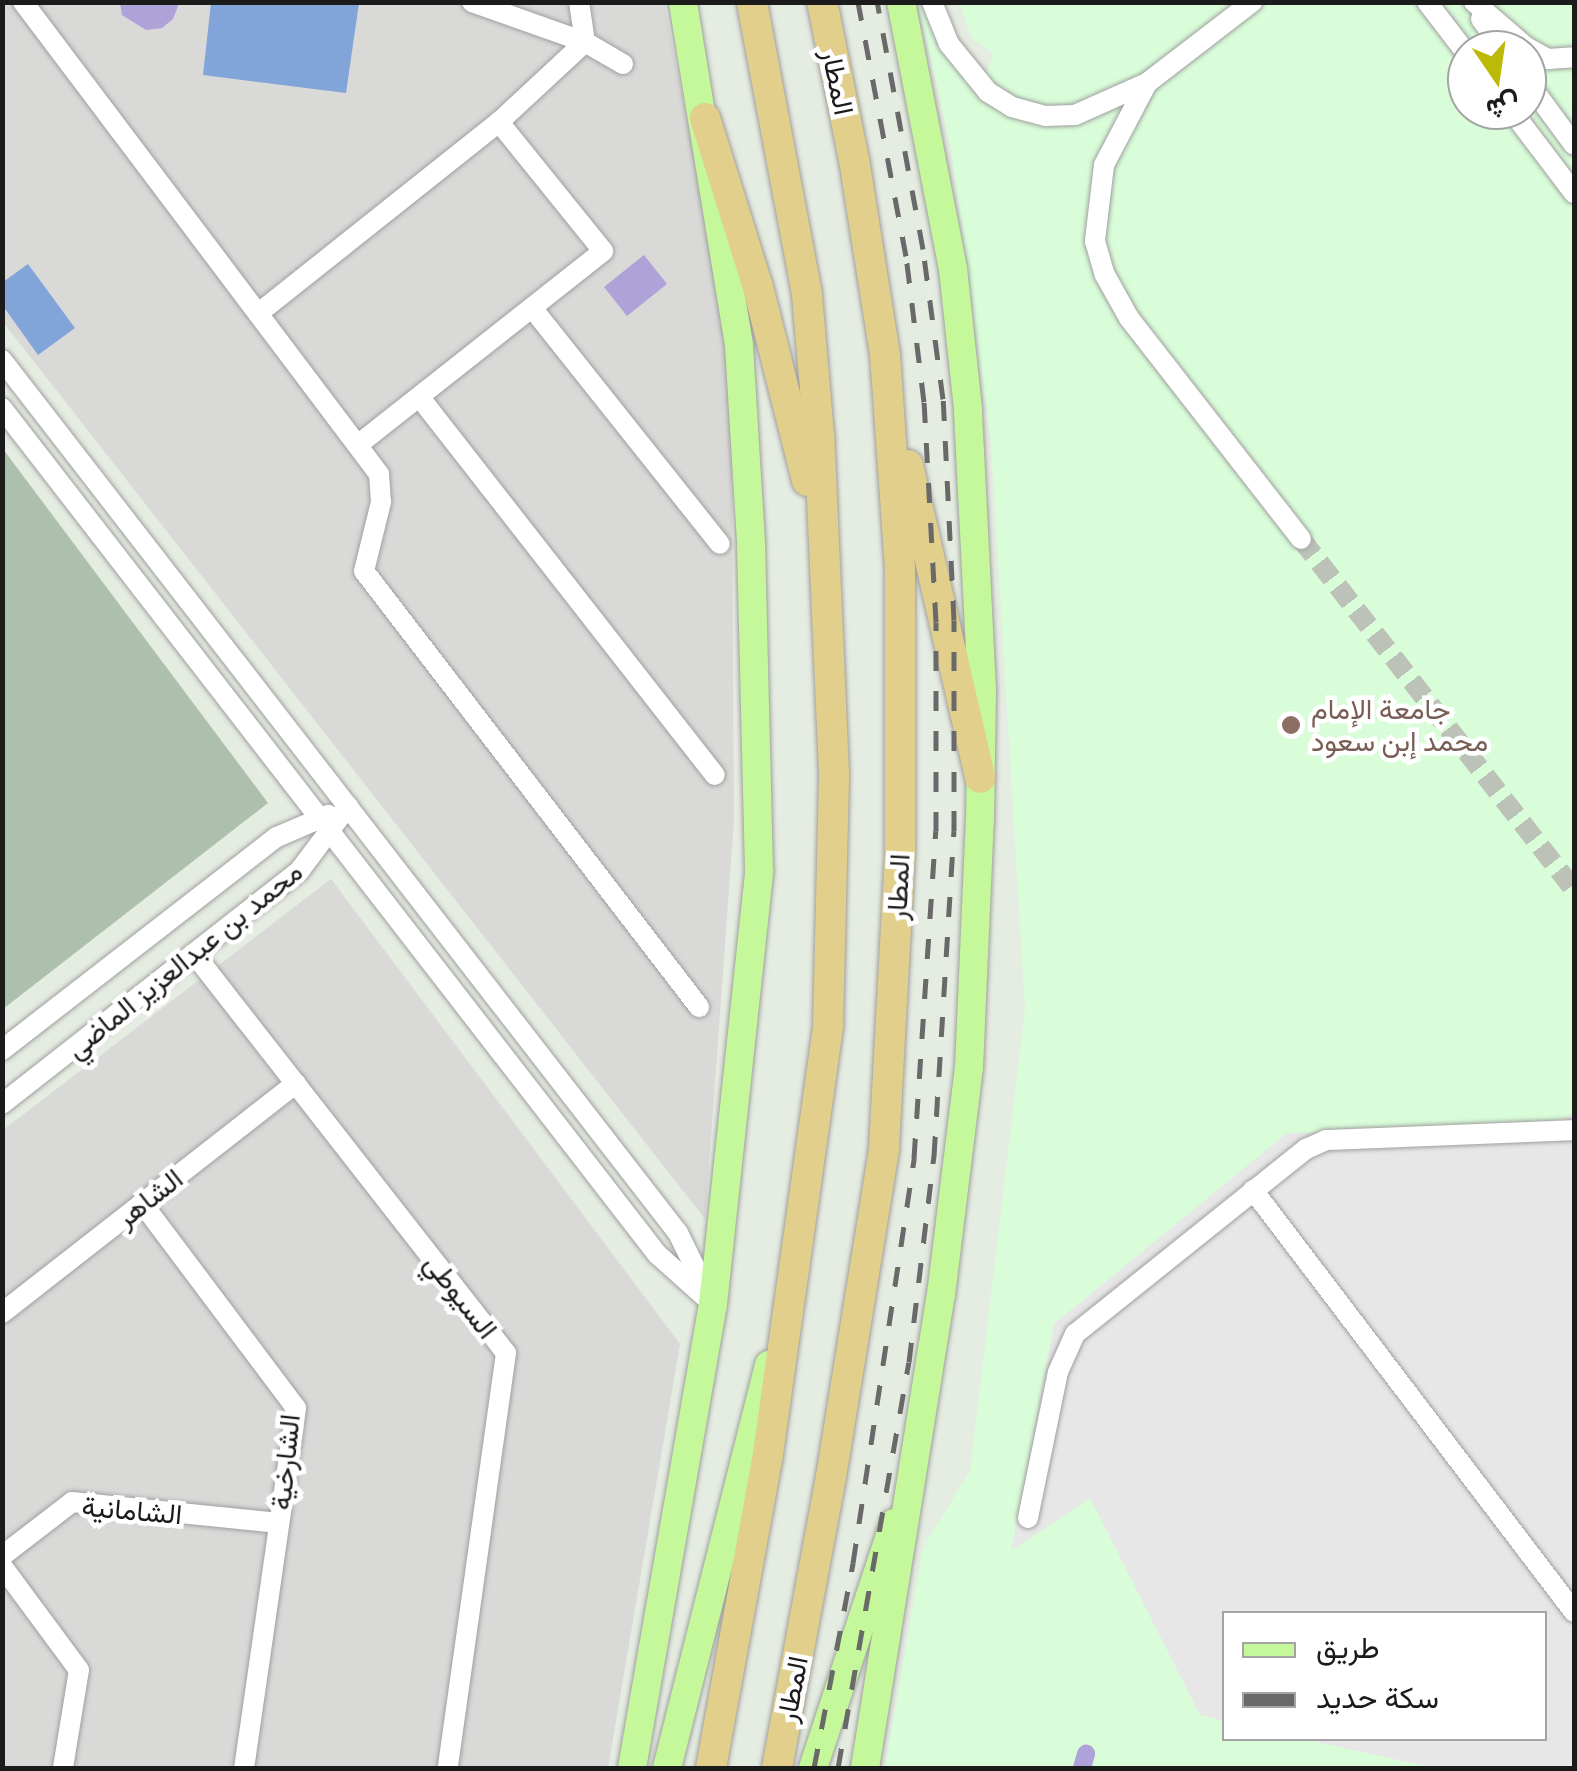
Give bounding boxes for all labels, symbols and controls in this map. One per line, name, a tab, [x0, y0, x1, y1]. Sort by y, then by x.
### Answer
north arrow	[1447, 30, 1547, 130]
street label: المطار	[815, 46, 861, 118]
text: ش	[1483, 86, 1524, 130]
place label: جامعة الإمام محمد إبن سعود	[1311, 692, 1488, 758]
marker: جامعة الإمام محمد إبن سعود	[1280, 714, 1302, 736]
street label: المطار	[879, 853, 917, 921]
street label: محمد بن عبدالعزيز الماضي	[59, 854, 309, 1066]
street label: الشاهر	[109, 1161, 189, 1235]
street label: السيوطي	[417, 1247, 505, 1345]
street label: الشارخية	[263, 1412, 307, 1512]
street label: الشامانية	[81, 1489, 183, 1531]
legend	[1222, 1611, 1547, 1741]
text: طريق	[1316, 1627, 1380, 1666]
street label: المطار	[769, 1653, 815, 1725]
text: سكة حديد	[1316, 1677, 1439, 1716]

